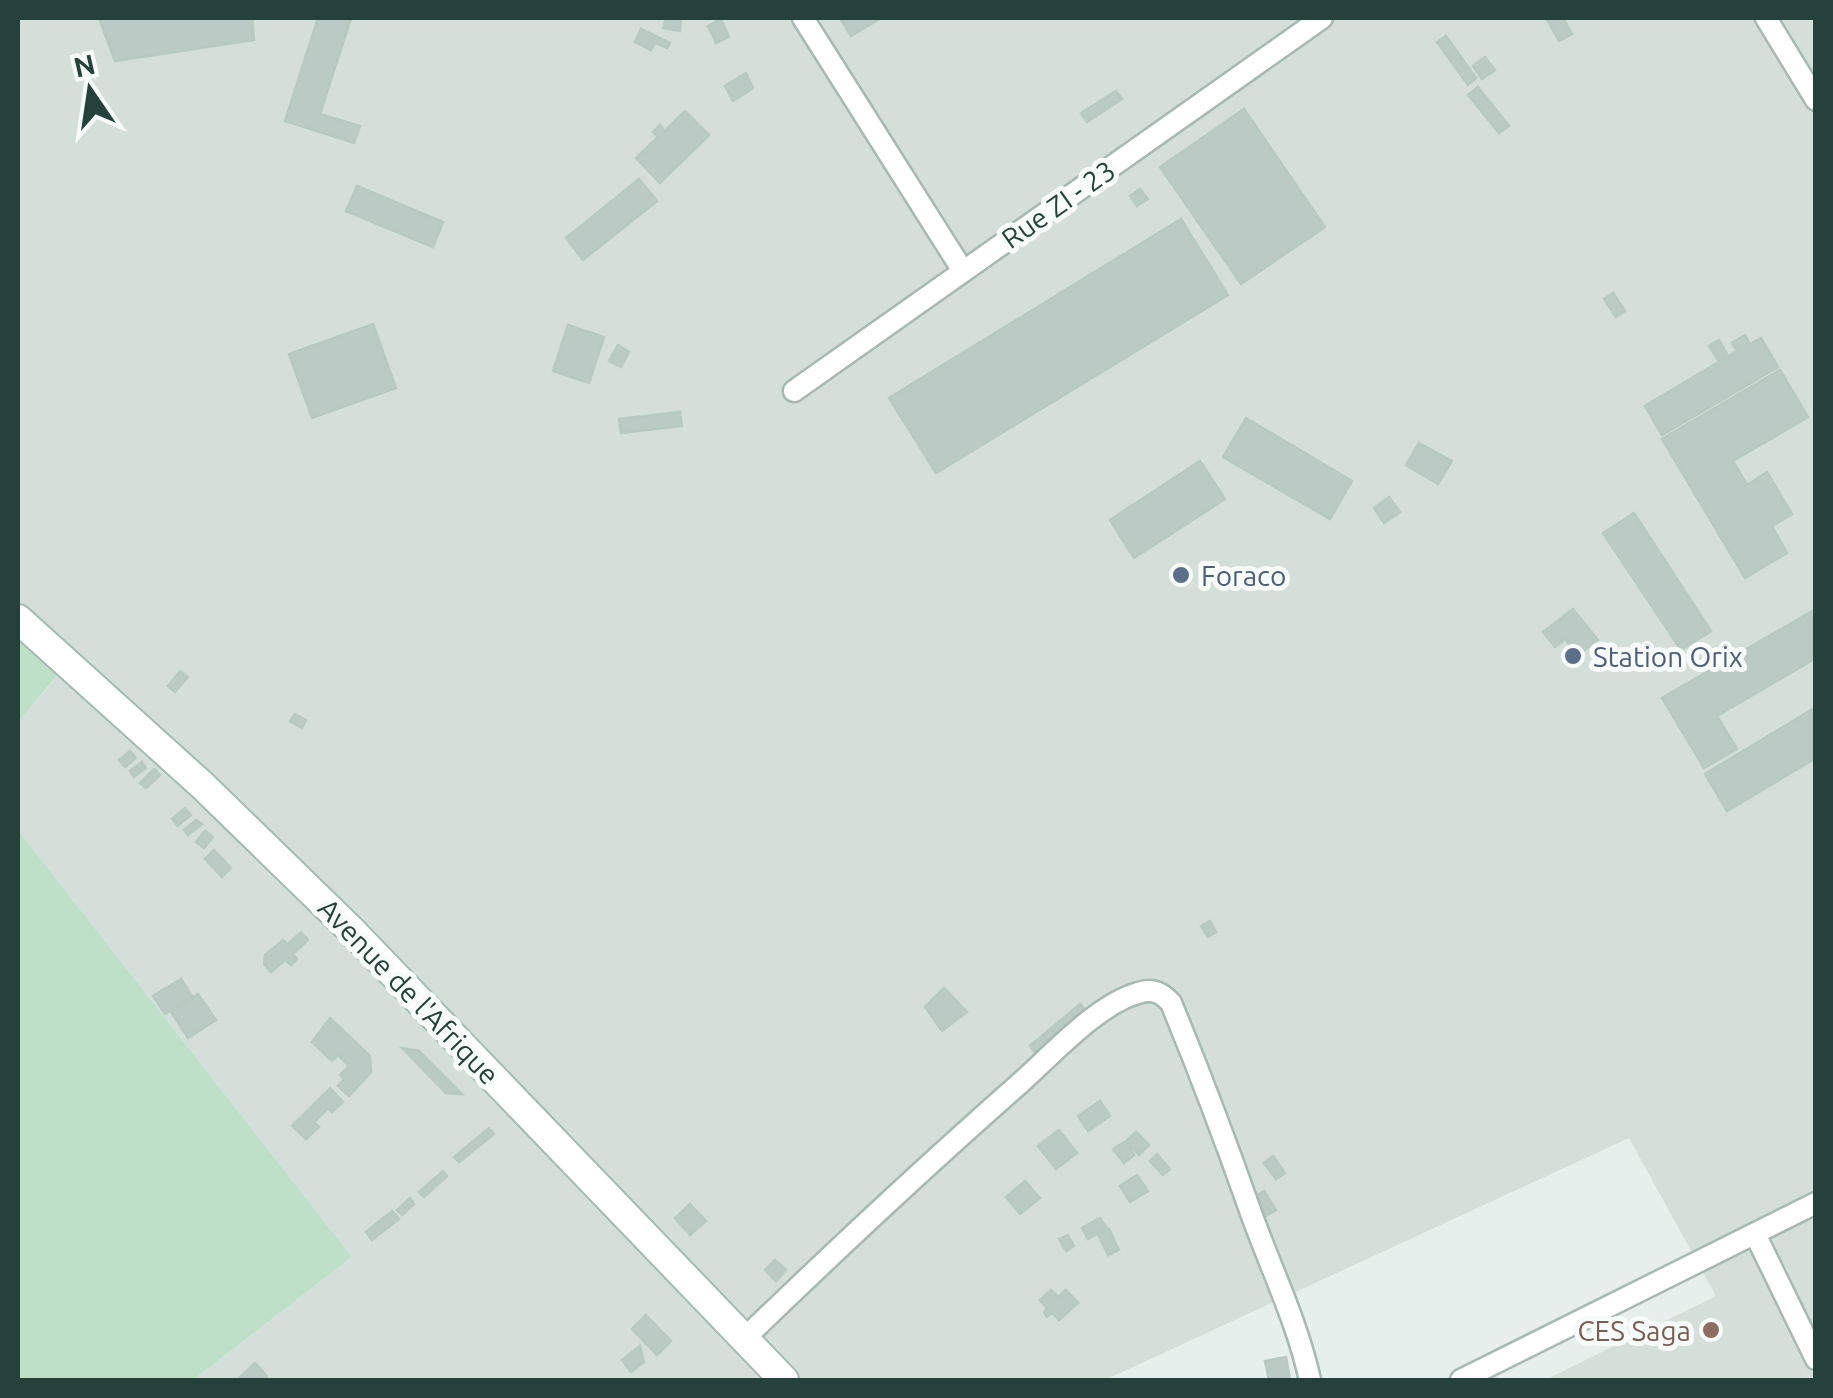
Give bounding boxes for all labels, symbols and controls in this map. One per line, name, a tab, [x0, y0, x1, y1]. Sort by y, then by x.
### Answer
north arrow	[40, 40, 140, 140]
text: N	[71, 48, 98, 83]
street label: Rue ZI - 23	[996, 154, 1120, 254]
place label: Foraco	[1201, 560, 1286, 591]
marker: Foraco	[1170, 564, 1192, 586]
place label: Station Orix	[1593, 641, 1743, 672]
marker: Station Orix	[1562, 645, 1584, 667]
street label: Avenue de l'Afrique	[313, 892, 505, 1090]
place label: CES Saga	[1577, 1315, 1691, 1346]
marker: CES Saga	[1700, 1319, 1722, 1341]

